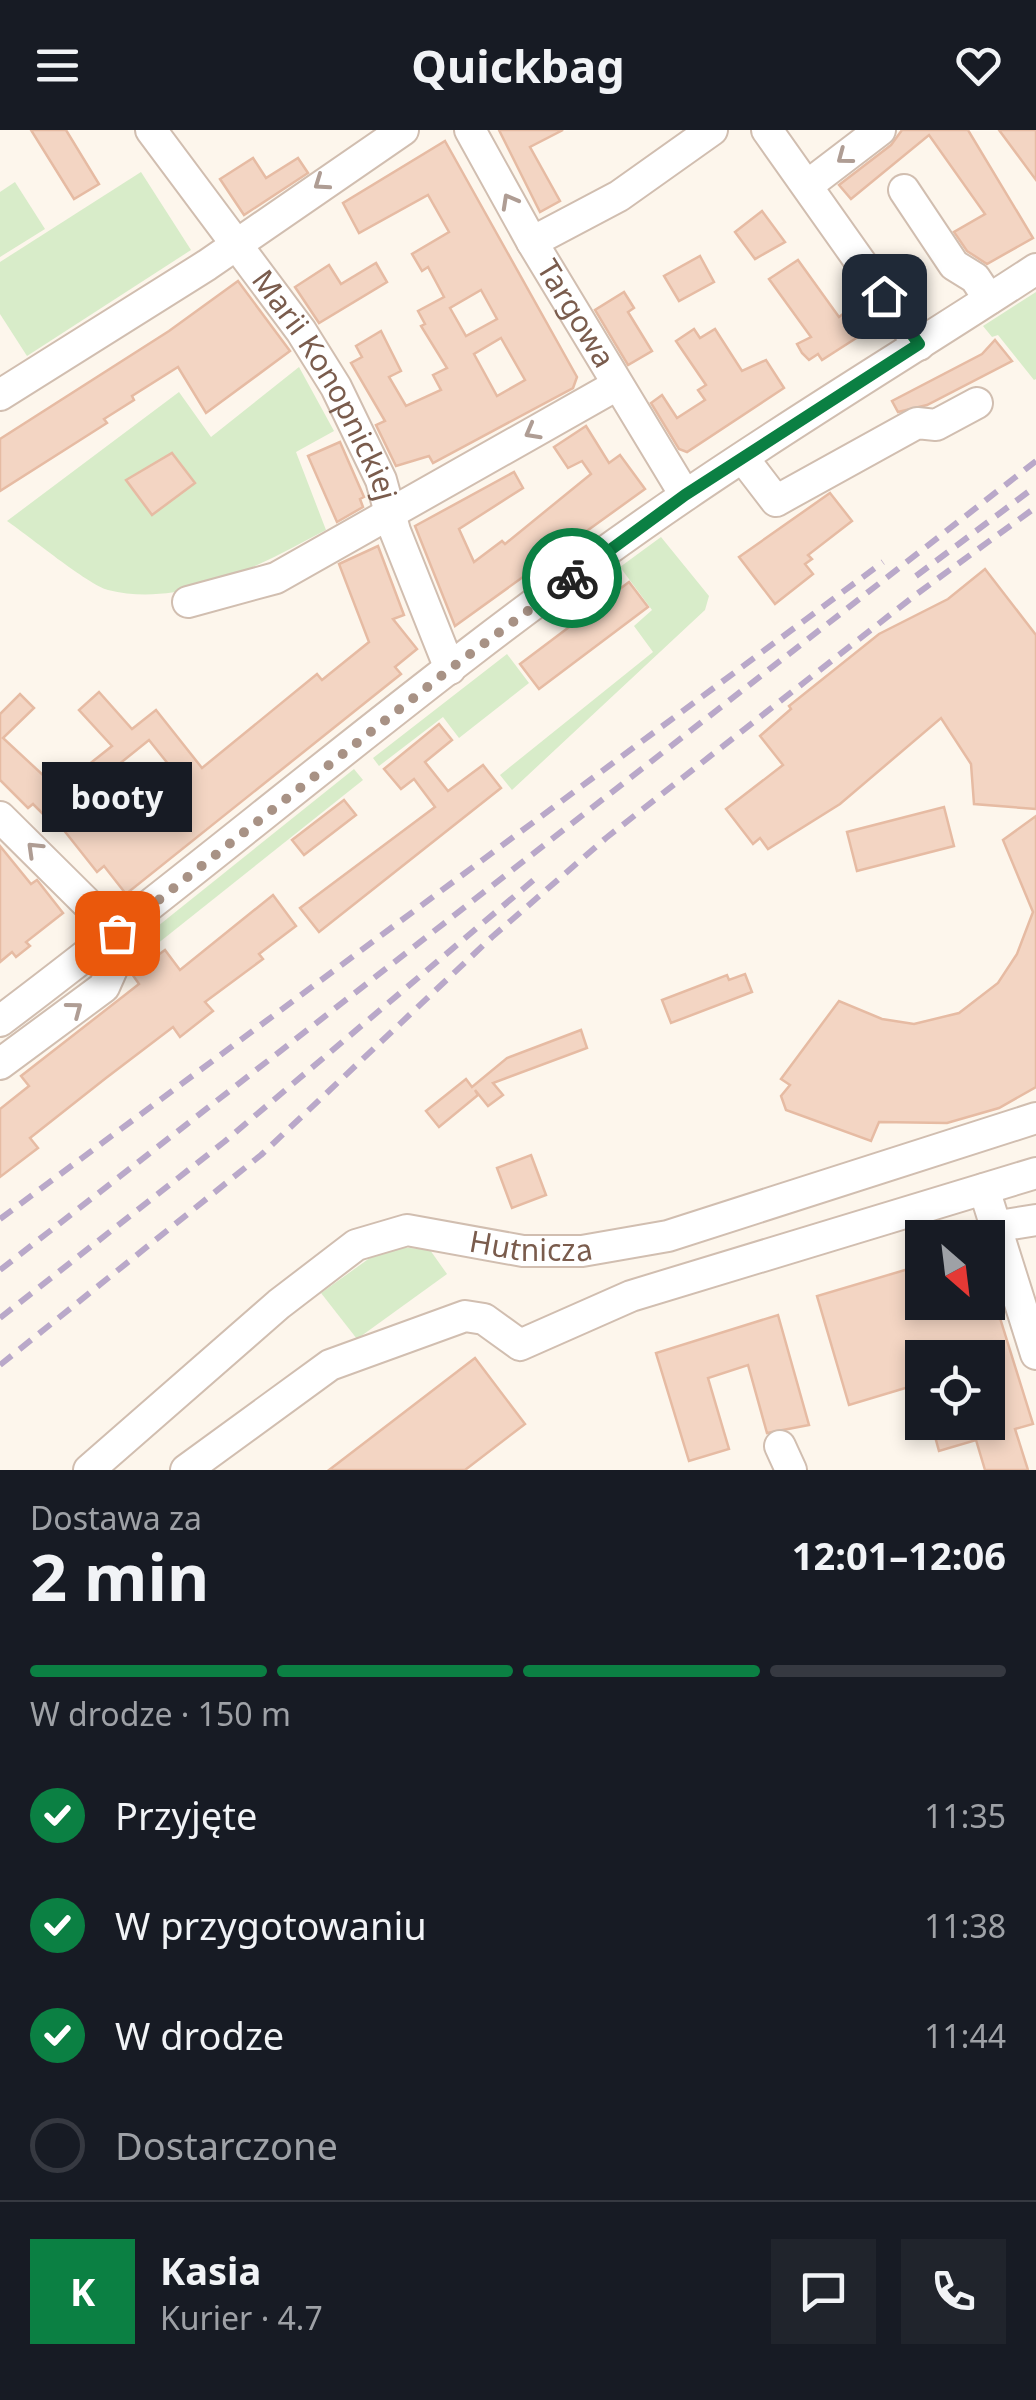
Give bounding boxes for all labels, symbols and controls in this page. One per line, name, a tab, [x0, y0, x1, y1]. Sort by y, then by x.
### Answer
text: Quickbag	[411, 35, 625, 96]
icon: menu	[30, 38, 85, 93]
icon: heart	[951, 38, 1006, 93]
one-way arrow	[837, 146, 855, 163]
one-way arrow	[314, 171, 333, 190]
one-way arrow	[502, 194, 522, 212]
street label: Targowa	[528, 251, 625, 375]
pin	[842, 254, 927, 339]
street label: Marii Konopnickiej	[243, 261, 408, 505]
icon: home	[857, 269, 912, 324]
one-way arrow	[524, 420, 542, 440]
courier	[522, 528, 622, 628]
icon: bike	[545, 551, 600, 606]
callout: booty	[42, 763, 192, 833]
text: booty	[71, 775, 163, 818]
one-way arrow	[28, 843, 46, 861]
pin	[75, 891, 160, 976]
icon: bag	[90, 906, 145, 961]
one-way arrow	[64, 1003, 82, 1021]
street label: Hutnicza	[466, 1220, 595, 1271]
north arrow	[905, 1220, 1005, 1320]
map controls	[905, 1220, 1005, 1440]
button: locate	[905, 1340, 1005, 1440]
text: Dostawa za	[30, 1496, 202, 1539]
text: 12:01–12:06	[792, 1529, 1006, 1581]
text: 2 min	[30, 1532, 209, 1620]
text: W drodze · 150 m	[30, 1692, 291, 1735]
icon: check	[30, 1788, 85, 1843]
text: Przyjęte	[115, 1789, 257, 1841]
text: 11:35	[924, 1794, 1006, 1837]
icon: check	[30, 1898, 85, 1953]
text: W przygotowaniu	[115, 1899, 427, 1951]
text: 11:38	[924, 1904, 1006, 1947]
icon: check	[30, 2008, 85, 2063]
text: W drodze	[115, 2009, 284, 2061]
text: 11:44	[924, 2014, 1006, 2057]
text: Dostarczone	[115, 2119, 338, 2171]
button: chat	[771, 2239, 876, 2344]
button: phone	[901, 2239, 1006, 2344]
text: Kasia	[160, 2244, 261, 2296]
text: K	[70, 2265, 95, 2317]
text: Kurier · 4.7	[160, 2296, 323, 2339]

